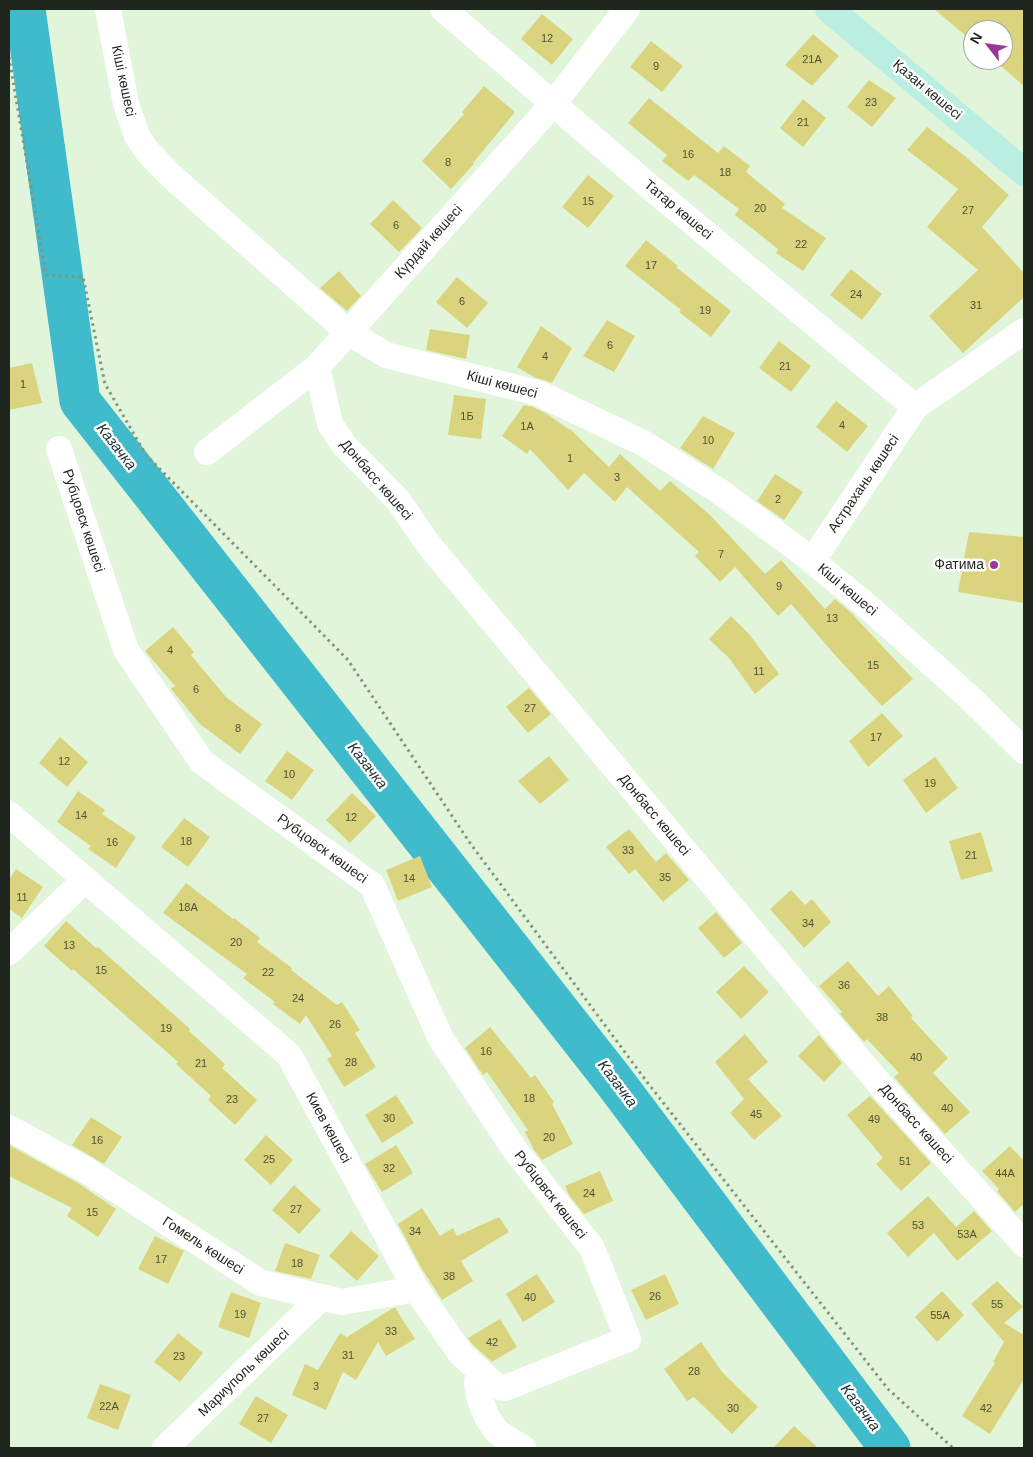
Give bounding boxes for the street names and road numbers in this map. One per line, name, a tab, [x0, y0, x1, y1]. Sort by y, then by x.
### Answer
street label: Кіші көшесі	[107, 44, 139, 118]
street label: Қазан көшесі	[889, 56, 965, 124]
street label: Татар көшесі	[640, 177, 716, 243]
street label: Күрдай көшесі	[392, 202, 466, 282]
street label: Кіші көшесі	[465, 367, 539, 403]
street label: Астрахань көшесі	[825, 432, 903, 536]
street label: Донбасс көшесі	[336, 436, 416, 524]
street label: Рубцовск көшесі	[58, 467, 108, 575]
street label: Кіші көшесі	[814, 560, 880, 620]
street label: Донбасс көшесі	[615, 771, 693, 859]
street label: Рубцовск көшесі	[274, 811, 370, 887]
street label: Донбасс көшесі	[876, 1081, 956, 1167]
street label: Киев көшесі	[302, 1090, 354, 1166]
street label: Рубцовск көшесі	[510, 1147, 590, 1243]
street label: Гомель көшесі	[159, 1213, 247, 1279]
street label: Мариуполь көшесі	[195, 1325, 293, 1421]

